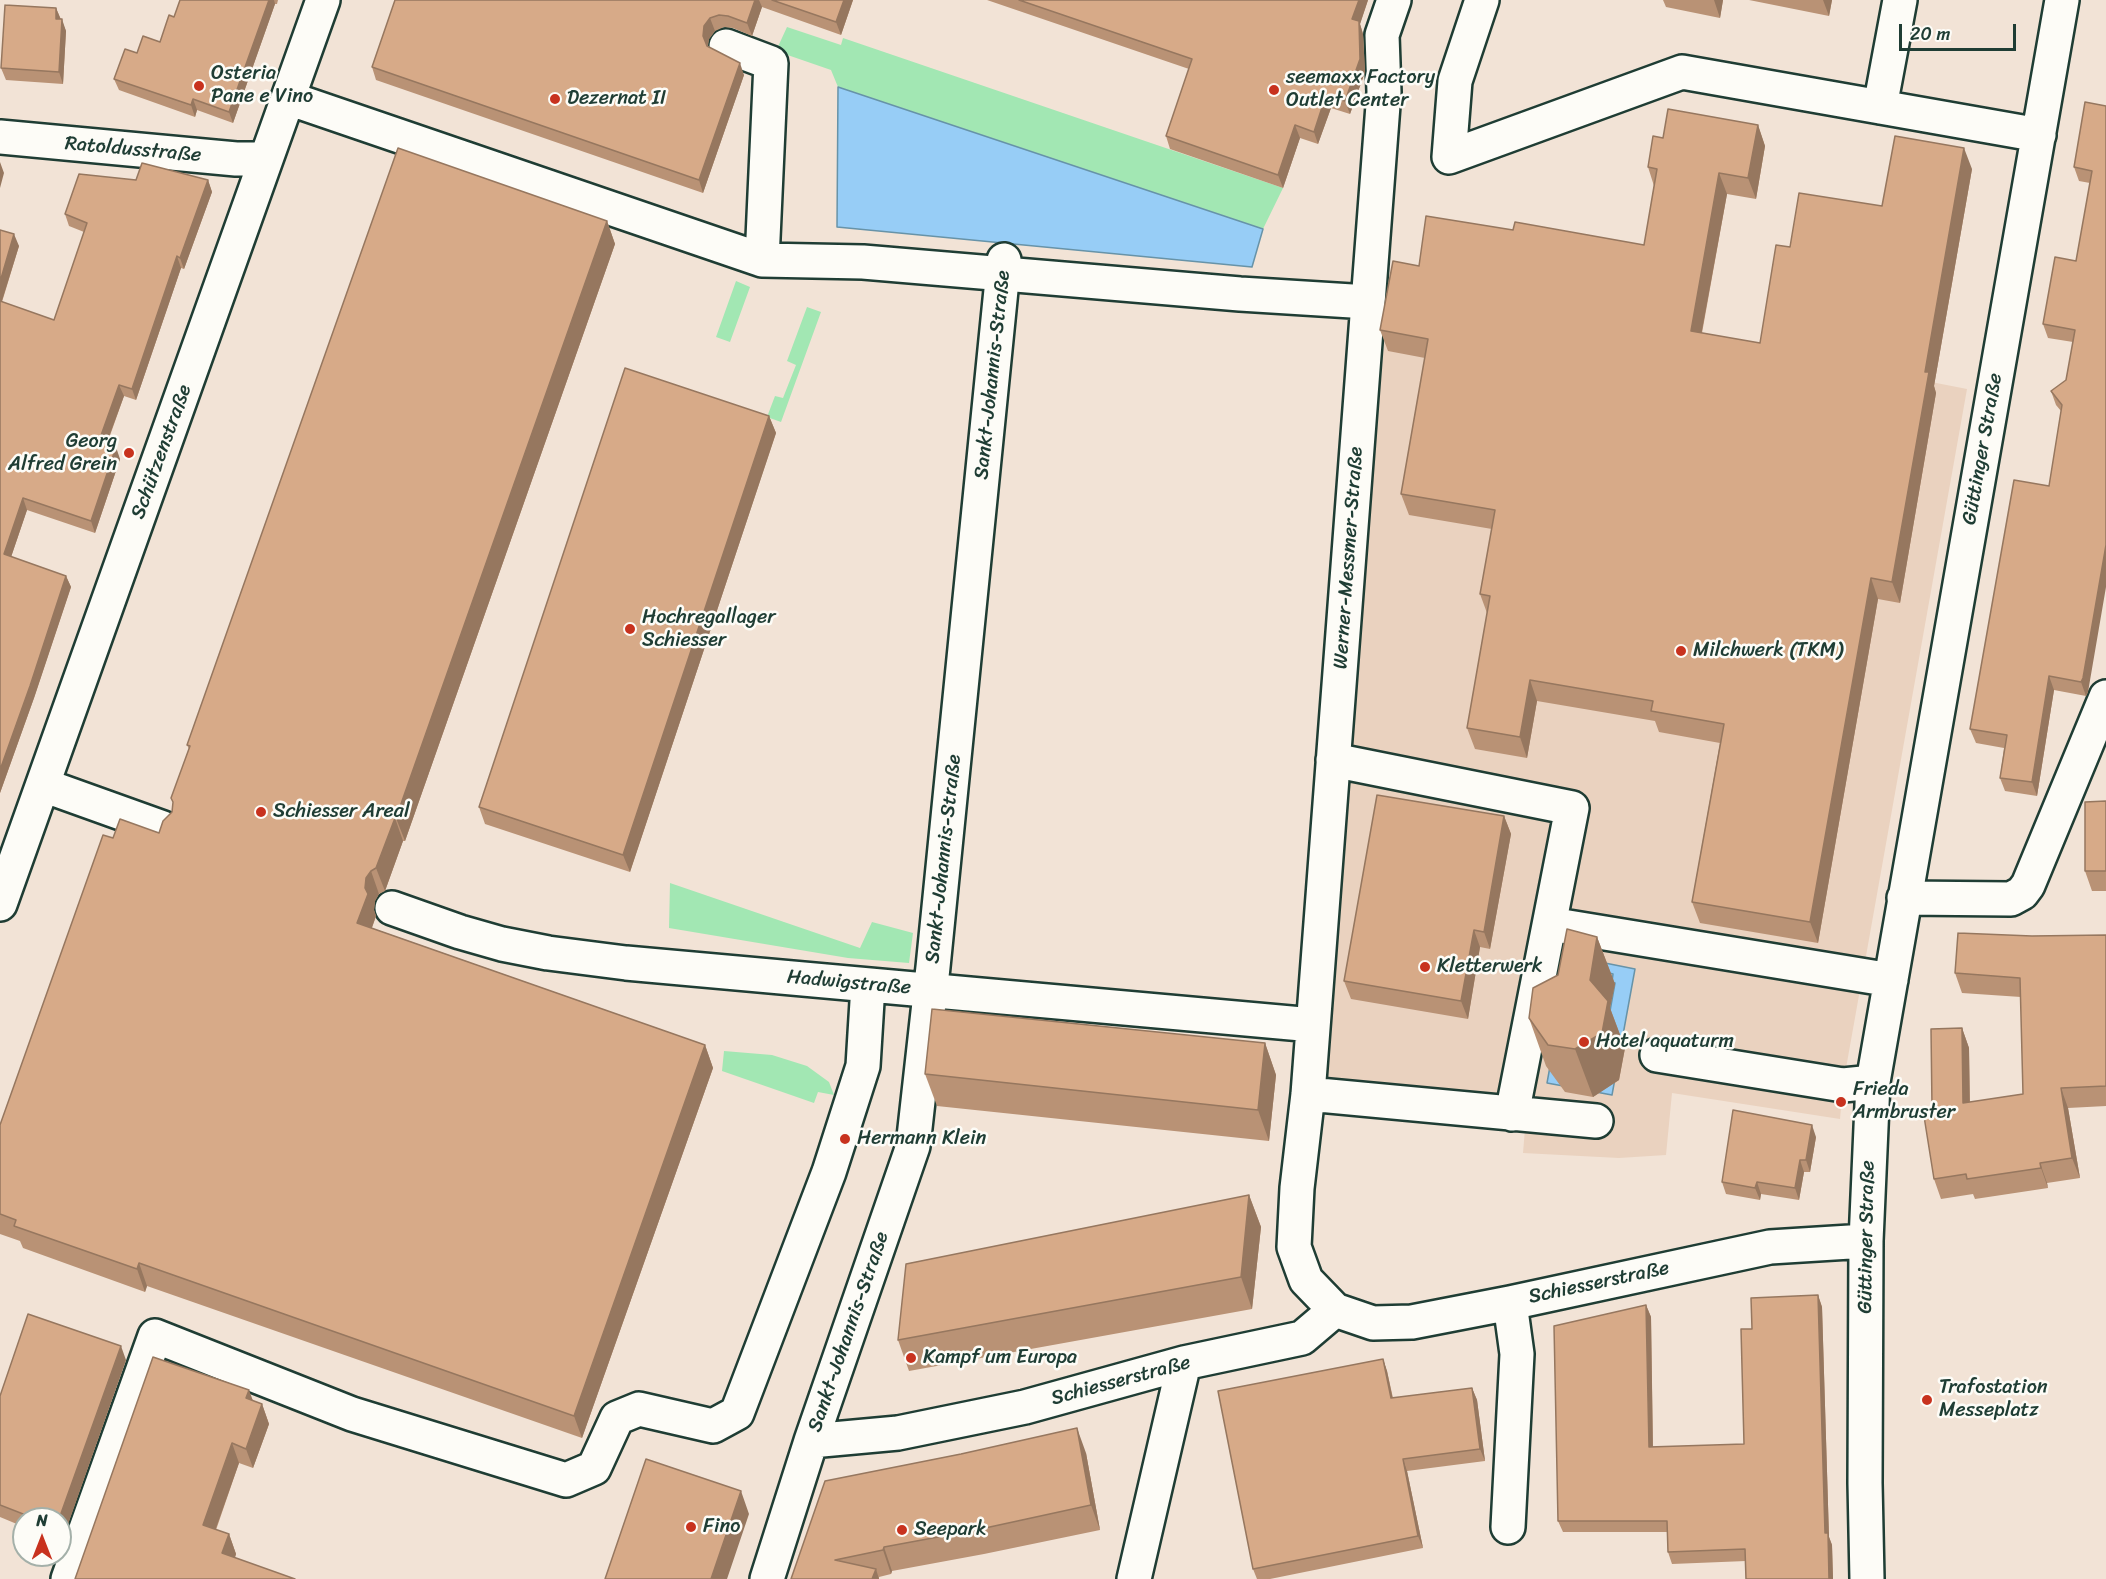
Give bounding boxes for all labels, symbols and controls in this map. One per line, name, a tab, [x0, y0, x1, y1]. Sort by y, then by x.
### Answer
scale bar	[1902, 12, 2019, 50]
text: 20 m	[1910, 18, 1950, 50]
place label: Osteria Pane e Vino	[211, 62, 313, 109]
place label: seemaxx Factory Outlet Center	[1286, 66, 1435, 113]
marker: Osteria Pane e Vino	[192, 79, 206, 93]
marker: seemaxx Factory Outlet Center	[1267, 83, 1281, 97]
place label: Dezernat II	[567, 87, 666, 111]
marker: Dezernat II	[548, 92, 562, 106]
street label: Ratoldusstraße	[64, 132, 202, 168]
street label: Sankt-Johannis-Straße	[970, 269, 1016, 481]
street label: Güttinger Straße	[1958, 371, 2008, 527]
street label: Schützenstraße	[127, 382, 197, 522]
place label: Georg Alfred Grein	[8, 430, 117, 477]
marker: Georg Alfred Grein	[122, 446, 136, 460]
street label: Werner-Messmer-Straße	[1329, 446, 1369, 670]
place label: Hochregallager Schiesser	[642, 606, 775, 653]
marker: Hochregallager Schiesser	[623, 622, 637, 636]
place label: Milchwerk (TKM)	[1693, 639, 1843, 663]
marker: Milchwerk (TKM)	[1674, 644, 1688, 658]
street label: Sankt-Johannis-Straße	[921, 753, 967, 965]
place label: Schiesser Areal	[273, 800, 410, 824]
marker: Schiesser Areal	[254, 805, 268, 819]
place label: Kletterwerk	[1437, 955, 1542, 979]
marker: Kletterwerk	[1418, 960, 1432, 974]
street label: Hadwigstraße	[786, 966, 912, 1000]
place label: Hotel aquaturm	[1596, 1030, 1734, 1054]
marker: Hotel aquaturm	[1577, 1035, 1591, 1049]
place label: Frieda Armbruster	[1853, 1078, 1955, 1125]
marker: Frieda Armbruster	[1834, 1095, 1848, 1109]
place label: Hermann Klein	[857, 1127, 986, 1151]
marker: Hermann Klein	[838, 1132, 852, 1146]
street label: Güttinger Straße	[1854, 1160, 1880, 1314]
street label: Sankt-Johannis-Straße	[803, 1229, 895, 1435]
street label: Schiesserstraße	[1526, 1256, 1672, 1310]
place label: Kampf um Europa	[923, 1346, 1077, 1370]
marker: Kampf um Europa	[904, 1351, 918, 1365]
street label: Schiesserstraße	[1049, 1351, 1193, 1411]
place label: Trafostation Messeplatz	[1939, 1376, 2048, 1423]
marker: Trafostation Messeplatz	[1920, 1393, 1934, 1407]
text: N	[36, 1506, 48, 1535]
north arrow	[12, 1507, 72, 1567]
place label: Fino	[703, 1515, 740, 1539]
place label: Seepark	[914, 1518, 987, 1542]
marker: Fino	[684, 1520, 698, 1534]
marker: Seepark	[895, 1523, 909, 1537]

